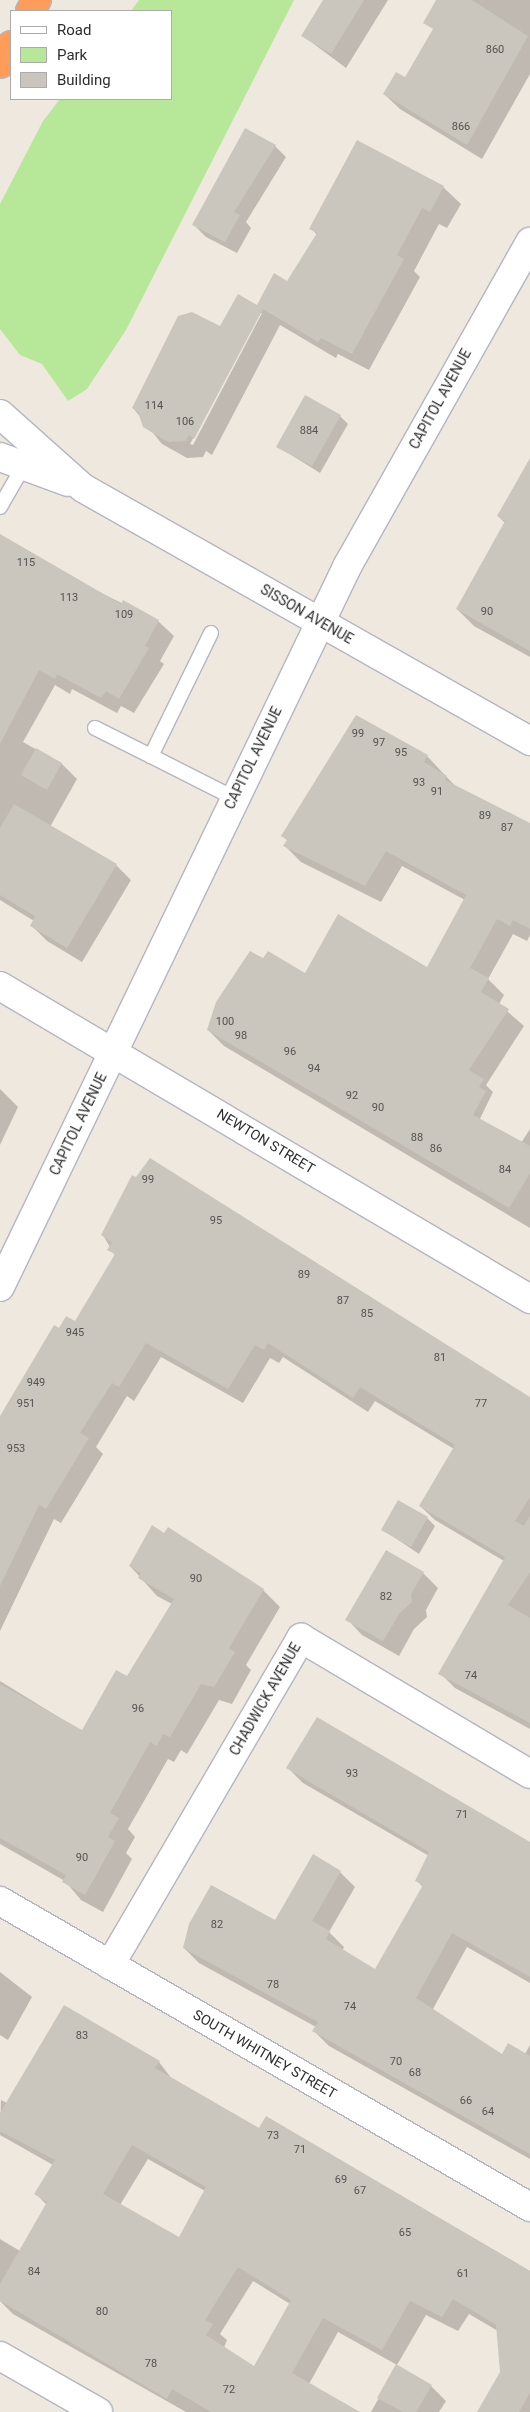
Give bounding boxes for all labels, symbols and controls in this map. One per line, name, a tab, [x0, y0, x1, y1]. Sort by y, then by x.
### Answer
legend	[10, 10, 172, 100]
text: Road	[57, 21, 91, 39]
house number: 860	[486, 43, 504, 57]
text: Park	[57, 46, 87, 64]
text: Building	[57, 71, 111, 89]
house number: 866	[452, 120, 470, 134]
street label: CAPITOL AVENUE	[406, 346, 474, 452]
house number: 114	[145, 399, 163, 413]
house number: 106	[176, 415, 194, 429]
house number: 884	[300, 424, 318, 438]
house number: 115	[17, 556, 35, 570]
street label: SISSON AVENUE	[258, 581, 356, 647]
house number: 113	[60, 591, 78, 605]
house number: 90	[481, 605, 493, 619]
house number: 109	[115, 608, 133, 622]
street label: CAPITOL AVENUE	[221, 704, 285, 812]
house number: 99	[352, 727, 364, 741]
house number: 97	[373, 736, 385, 750]
house number: 95	[395, 746, 407, 760]
house number: 93	[413, 776, 425, 790]
house number: 91	[431, 785, 443, 799]
house number: 89	[479, 809, 491, 823]
house number: 87	[501, 821, 513, 835]
house number: 100	[216, 1015, 234, 1029]
house number: 98	[235, 1029, 247, 1043]
house number: 96	[284, 1045, 296, 1059]
house number: 94	[308, 1062, 320, 1076]
street label: CAPITOL AVENUE	[46, 1070, 110, 1178]
house number: 92	[346, 1089, 358, 1103]
house number: 90	[372, 1101, 384, 1115]
street label: NEWTON STREET	[214, 1105, 318, 1177]
house number: 88	[411, 1131, 423, 1145]
house number: 86	[430, 1142, 442, 1156]
house number: 84	[499, 1163, 511, 1177]
house number: 99	[142, 1173, 154, 1187]
house number: 95	[210, 1214, 222, 1228]
house number: 89	[298, 1268, 310, 1282]
house number: 87	[337, 1294, 349, 1308]
house number: 85	[361, 1307, 373, 1321]
house number: 945	[66, 1326, 84, 1340]
house number: 81	[434, 1351, 446, 1365]
house number: 949	[27, 1376, 45, 1390]
house number: 951	[17, 1397, 35, 1411]
house number: 77	[475, 1397, 487, 1411]
house number: 953	[7, 1442, 25, 1456]
house number: 90	[190, 1572, 202, 1586]
house number: 82	[380, 1590, 392, 1604]
street label: CHADWICK AVENUE	[226, 1640, 304, 1758]
house number: 74	[465, 1669, 477, 1683]
house number: 96	[132, 1702, 144, 1716]
house number: 93	[346, 1767, 358, 1781]
house number: 71	[456, 1808, 468, 1822]
house number: 90	[76, 1851, 88, 1865]
house number: 82	[211, 1918, 223, 1932]
house number: 78	[267, 1978, 279, 1992]
house number: 74	[344, 2000, 356, 2014]
street label: SOUTH WHITNEY STREET	[190, 2006, 340, 2102]
house number: 83	[76, 2029, 88, 2043]
house number: 70	[390, 2055, 402, 2069]
house number: 68	[409, 2066, 421, 2080]
house number: 66	[460, 2094, 472, 2108]
house number: 64	[482, 2105, 494, 2119]
house number: 73	[267, 2129, 279, 2143]
house number: 71	[294, 2143, 306, 2157]
house number: 69	[335, 2173, 347, 2187]
house number: 67	[354, 2184, 366, 2198]
house number: 65	[399, 2226, 411, 2240]
house number: 84	[28, 2265, 40, 2279]
house number: 61	[457, 2267, 469, 2281]
house number: 80	[96, 2305, 108, 2319]
house number: 78	[145, 2357, 157, 2371]
house number: 72	[223, 2383, 235, 2397]

